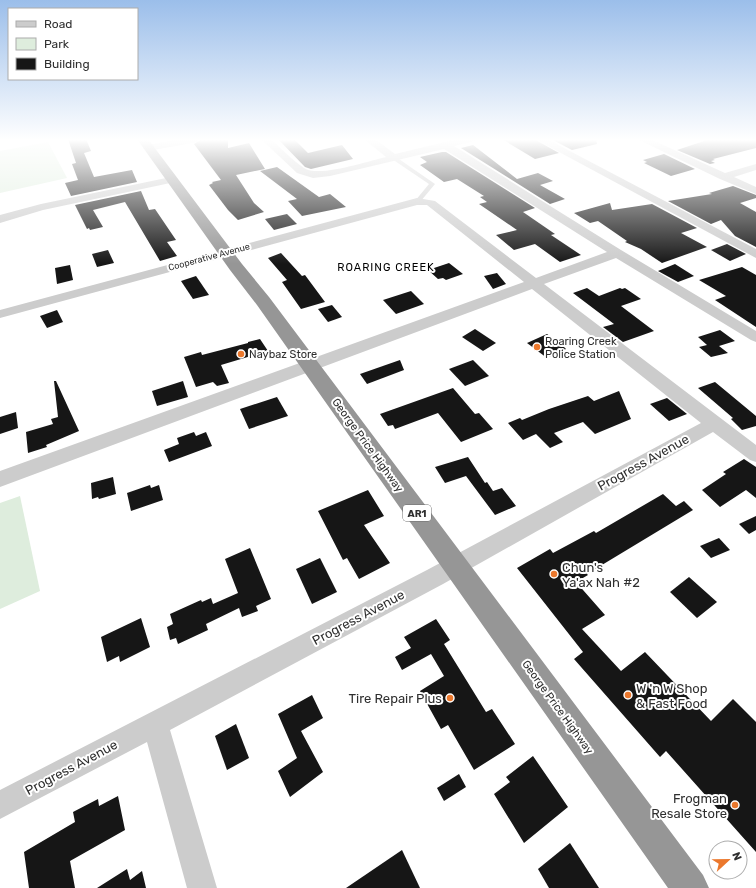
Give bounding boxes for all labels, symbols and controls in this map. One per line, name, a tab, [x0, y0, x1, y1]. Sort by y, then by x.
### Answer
legend	[8, 8, 138, 80]
text: Road	[44, 17, 72, 31]
text: Park	[44, 37, 70, 51]
text: Building	[44, 57, 90, 71]
street label: Cooperative Avenue	[167, 241, 251, 273]
district label: ROARING CREEK	[337, 261, 435, 274]
place label: Roaring Creek Police Station	[545, 335, 617, 361]
marker: Roaring Creek Police Station	[532, 342, 542, 352]
place label: Naybaz Store	[249, 348, 317, 361]
marker: Naybaz Store	[236, 349, 246, 359]
street label: George Price Highway	[329, 396, 406, 495]
street label: Progress Avenue	[595, 431, 692, 495]
road number: AR1	[403, 505, 431, 521]
place label: Chun's Ya'ax Nah #2	[562, 560, 640, 590]
marker: Chun's Ya'ax Nah #2	[549, 569, 559, 579]
street label: Progress Avenue	[310, 587, 407, 649]
street label: George Price Highway	[519, 658, 596, 757]
place label: W 'n W Shop & Fast Food	[636, 681, 708, 711]
marker: W 'n W Shop & Fast Food	[623, 690, 633, 700]
place label: Tire Repair Plus	[349, 691, 442, 706]
marker: Tire Repair Plus	[445, 693, 455, 703]
street label: Progress Avenue	[23, 737, 120, 799]
place label: Frogman Resale Store	[651, 791, 727, 821]
marker: Frogman Resale Store	[730, 800, 740, 810]
north arrow	[708, 840, 748, 880]
text: N	[729, 850, 744, 863]

